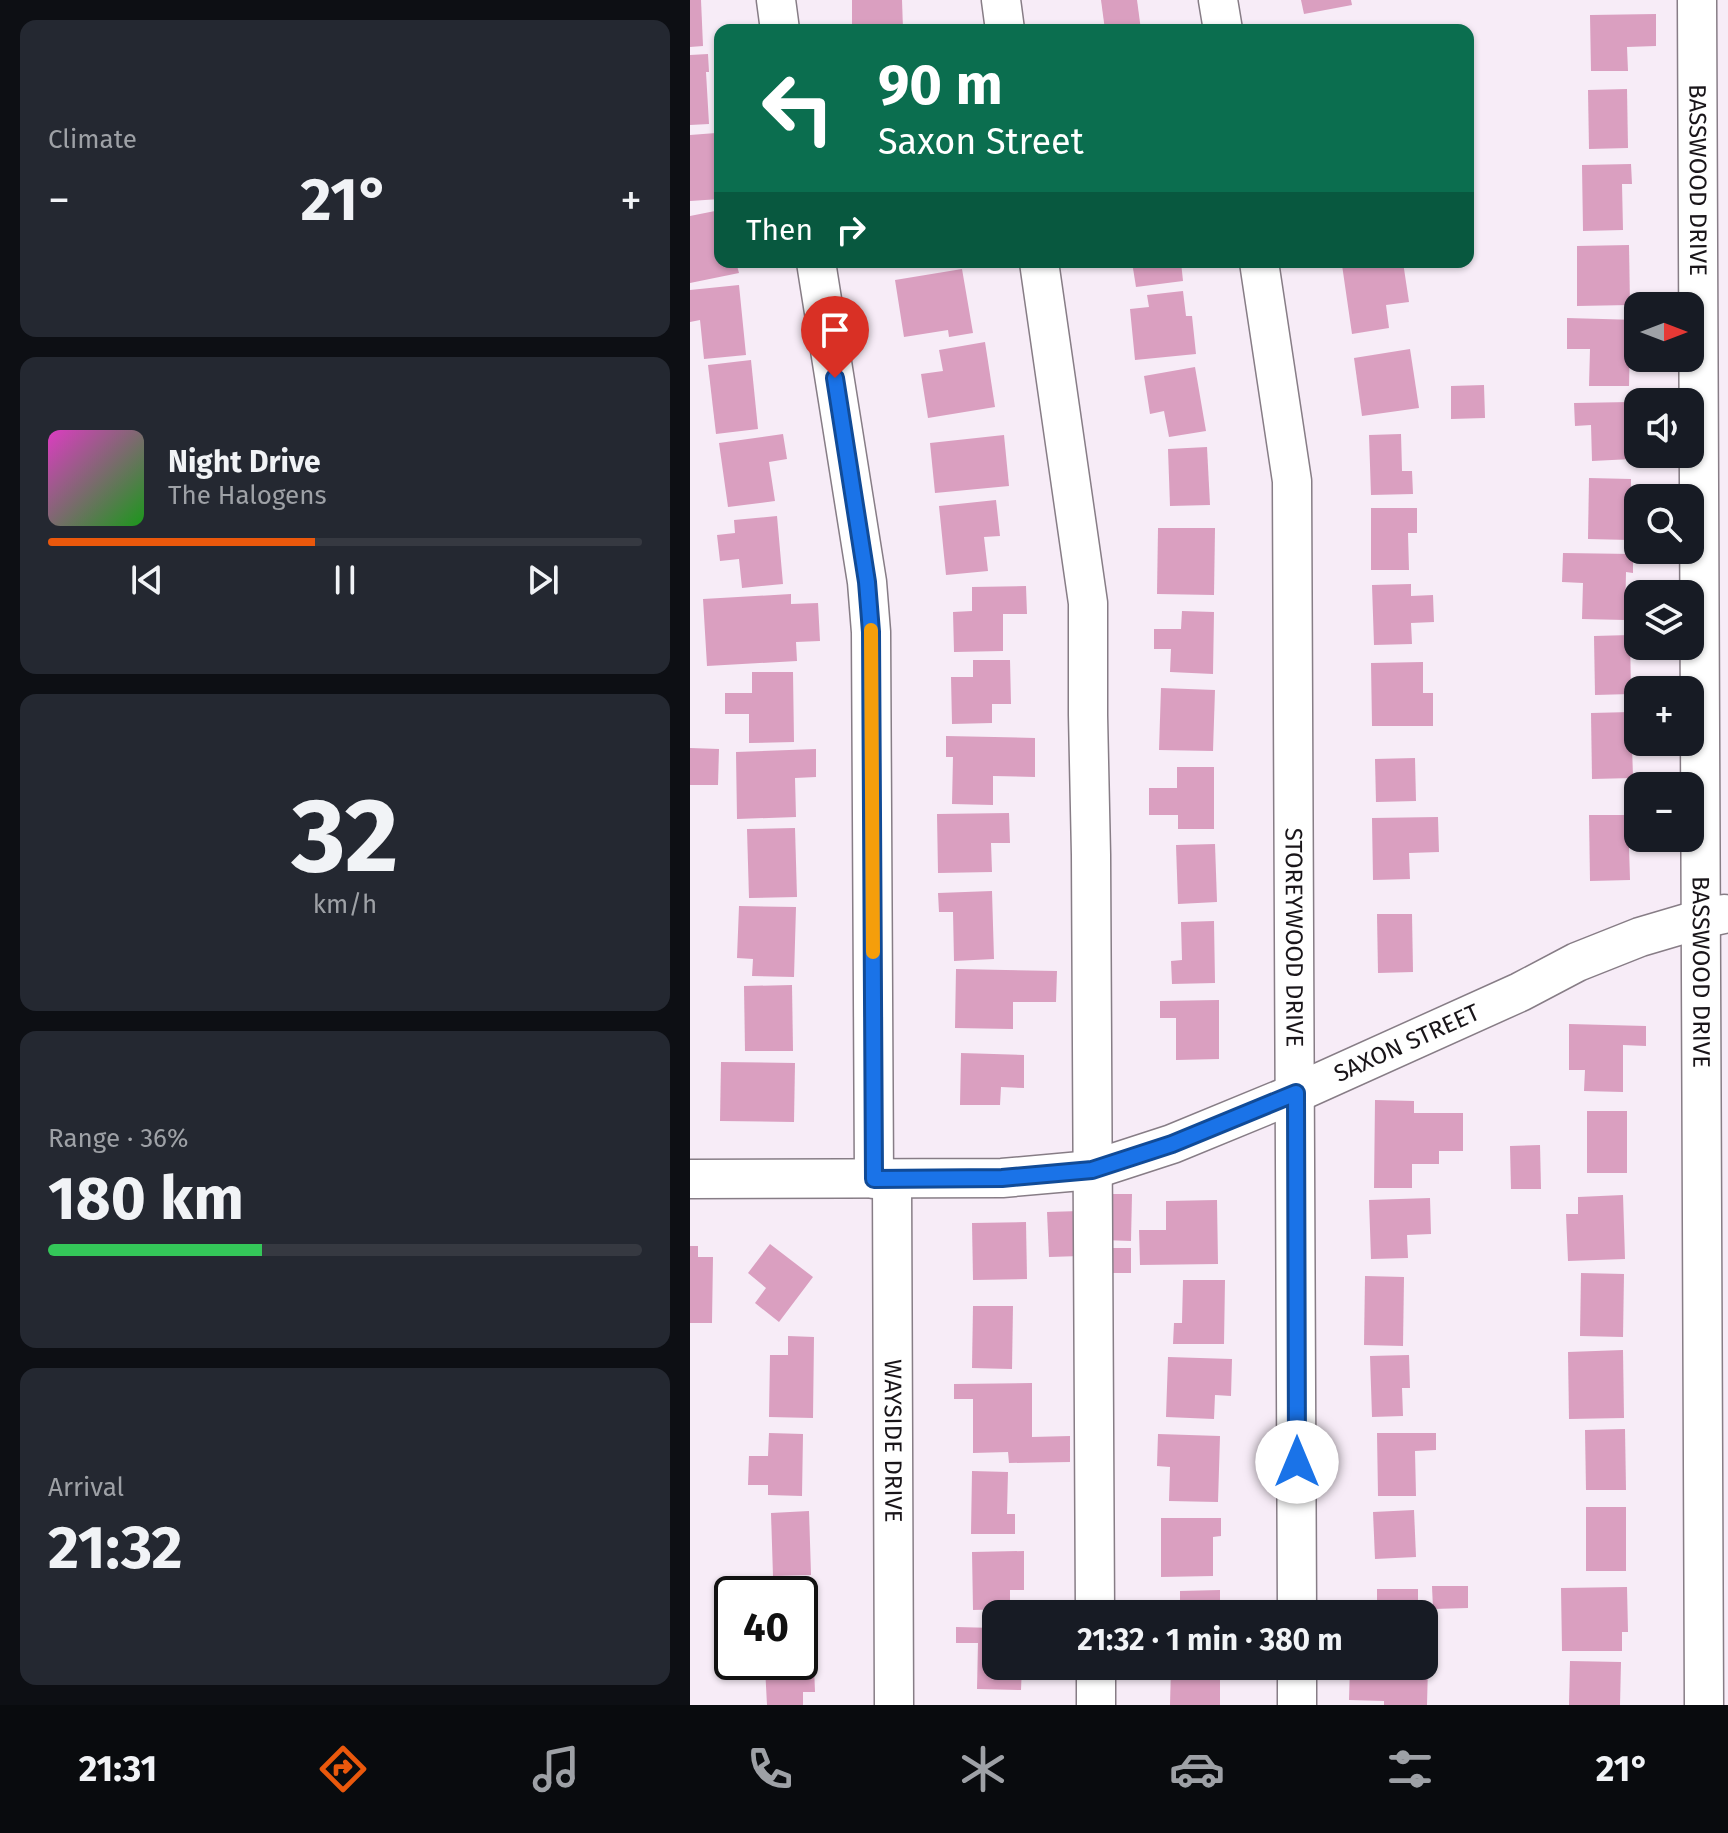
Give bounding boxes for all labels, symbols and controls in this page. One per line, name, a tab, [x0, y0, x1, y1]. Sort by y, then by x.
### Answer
text: 90 m	[878, 52, 1003, 119]
icon: left	[746, 56, 850, 160]
street label: BASSWOOD DRIVE	[1683, 84, 1712, 276]
text: Saxon Street	[878, 120, 1084, 164]
text: Climate	[48, 124, 137, 155]
text: 21°	[301, 164, 389, 236]
text: −	[48, 174, 70, 227]
text: +	[620, 174, 642, 227]
icon: right	[829, 208, 873, 252]
text: Then	[746, 212, 813, 248]
north arrow	[1624, 292, 1704, 372]
map controls	[1624, 292, 1704, 852]
pin	[801, 296, 869, 378]
icon: arrive	[813, 308, 857, 352]
button: sound	[1624, 388, 1704, 468]
text: Night Drive	[168, 444, 321, 480]
text: The Halogens	[168, 480, 327, 511]
button: search	[1624, 484, 1704, 564]
icon: previous	[125, 558, 169, 602]
icon: pause	[323, 558, 367, 602]
icon: next	[521, 558, 565, 602]
button: layers	[1624, 580, 1704, 660]
button: +	[1624, 676, 1704, 756]
button: −	[1624, 772, 1704, 852]
text: 32	[292, 774, 398, 899]
street label: STOREYWOOD DRIVE	[1280, 828, 1308, 1047]
street label: BASSWOOD DRIVE	[1687, 876, 1715, 1068]
text: km/h	[313, 889, 377, 920]
street label: SAXON STREET	[1330, 998, 1484, 1088]
text: Range · 36%	[48, 1123, 188, 1154]
text: 180 km	[48, 1163, 244, 1235]
street label: WAYSIDE DRIVE	[879, 1359, 907, 1523]
position arrow	[1255, 1420, 1339, 1504]
text: Arrival	[48, 1472, 124, 1503]
text: 21:32	[48, 1512, 183, 1584]
speed limit sign: 40	[714, 1576, 818, 1680]
text: 21:32 · 1 min · 380 m	[1077, 1622, 1343, 1658]
icon: directions	[315, 1741, 371, 1797]
icon: music	[528, 1741, 584, 1797]
icon: phone	[742, 1741, 798, 1797]
icon: climate	[955, 1741, 1011, 1797]
icon: car	[1169, 1741, 1225, 1797]
icon: filters	[1382, 1741, 1438, 1797]
text: 21:31	[79, 1747, 157, 1791]
text: 21°	[1596, 1747, 1649, 1791]

